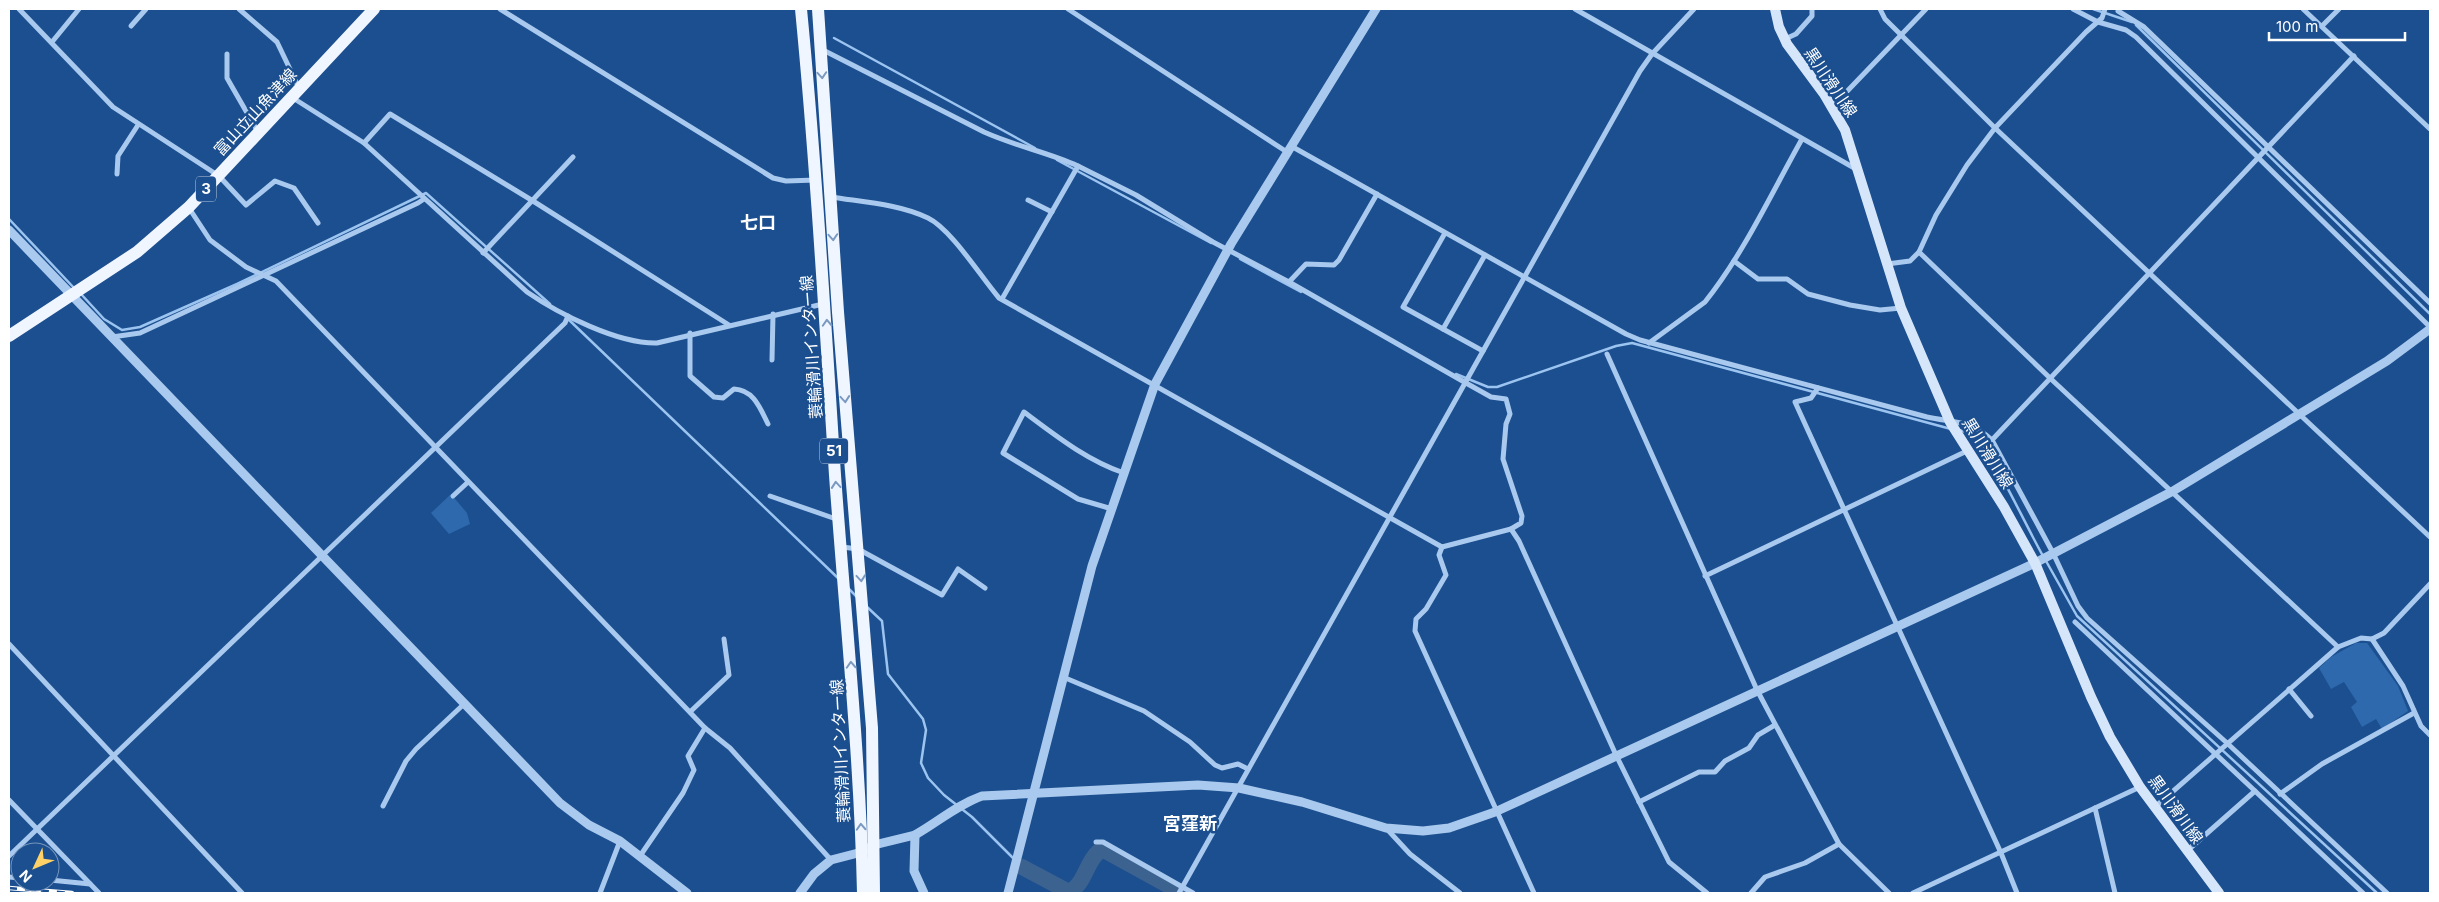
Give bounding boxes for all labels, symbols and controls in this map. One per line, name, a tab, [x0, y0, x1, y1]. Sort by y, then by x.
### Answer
scale bar	[2269, 10, 2405, 42]
text: 100 m	[2276, 17, 2318, 36]
street label: 黒川滑川線	[1800, 43, 1862, 121]
street label: 富山立山魚津線	[209, 64, 301, 160]
one-way arrow	[816, 71, 827, 79]
road number: 3	[196, 176, 216, 202]
district label: 七口	[740, 212, 776, 233]
one-way arrow	[827, 233, 838, 241]
street label: 蓑輪滑川インター線	[796, 274, 826, 420]
one-way arrow	[821, 319, 832, 327]
one-way arrow	[839, 395, 850, 403]
street label: 黒川滑川線	[1958, 414, 2018, 492]
road number: 51	[820, 438, 848, 464]
one-way arrow	[831, 481, 842, 489]
one-way arrow	[855, 575, 866, 583]
one-way arrow	[845, 661, 856, 669]
street label: 蓑輪滑川インター線	[826, 679, 854, 823]
street label: 黒川滑川線	[2144, 771, 2208, 847]
district label: 宮窪新	[1163, 813, 1217, 834]
one-way arrow	[855, 823, 866, 831]
north arrow	[10, 842, 60, 892]
text: N	[15, 867, 35, 886]

